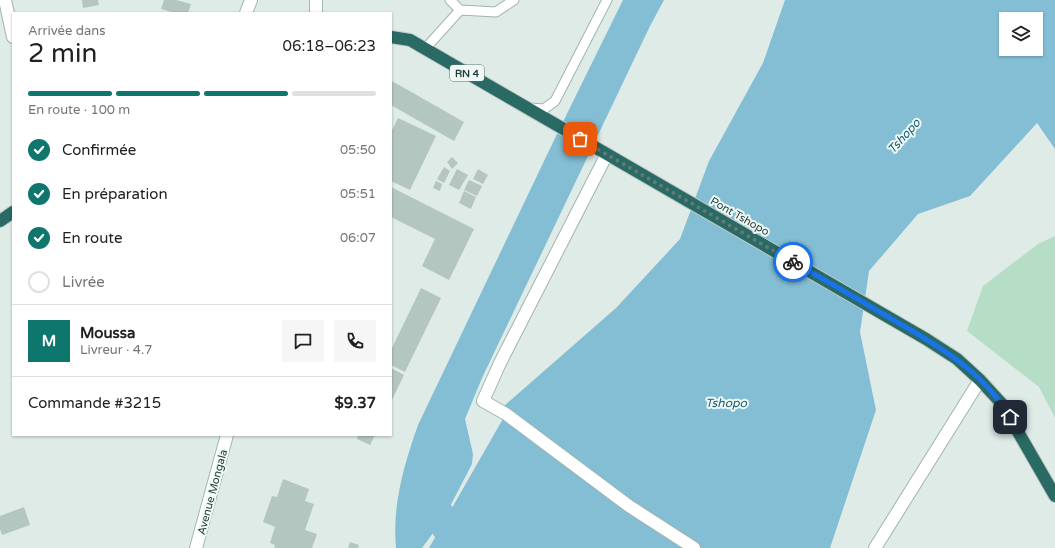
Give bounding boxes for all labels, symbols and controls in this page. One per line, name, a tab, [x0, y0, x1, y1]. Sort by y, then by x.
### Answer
map controls	[999, 12, 1043, 56]
button: layers	[999, 12, 1043, 56]
text: Arrivée dans	[28, 23, 105, 39]
text: 06:18–06:23	[283, 37, 376, 55]
text: 2 min	[28, 38, 97, 69]
road number: RN 4	[450, 65, 484, 81]
text: En route · 100 m	[28, 102, 130, 118]
water label: Tshopo	[885, 115, 924, 156]
pin	[563, 122, 597, 156]
icon: bag	[569, 128, 591, 150]
icon: check	[28, 139, 50, 161]
text: Confirmée	[62, 141, 136, 159]
text: 05:50	[340, 142, 376, 158]
icon: check	[28, 183, 50, 205]
text: En préparation	[62, 185, 168, 203]
text: 05:51	[340, 186, 376, 202]
street label: Pont Tshopo	[708, 194, 772, 239]
icon: check	[28, 227, 50, 249]
text: En route	[62, 229, 122, 247]
text: 06:07	[340, 230, 376, 246]
courier	[773, 242, 813, 282]
icon: bike	[782, 251, 804, 273]
text: Livrée	[62, 273, 105, 291]
button: chat	[282, 320, 324, 362]
button: phone	[334, 320, 376, 362]
text: Moussa	[80, 324, 135, 342]
text: M	[42, 332, 56, 350]
text: Livreur · 4.7	[80, 342, 152, 358]
text: Commande #3215	[28, 394, 161, 412]
text: $9.37	[335, 394, 376, 412]
water label: Tshopo	[705, 396, 748, 410]
pin	[993, 400, 1027, 434]
icon: home	[999, 406, 1021, 428]
street label: Avenue Mongala	[195, 448, 230, 536]

